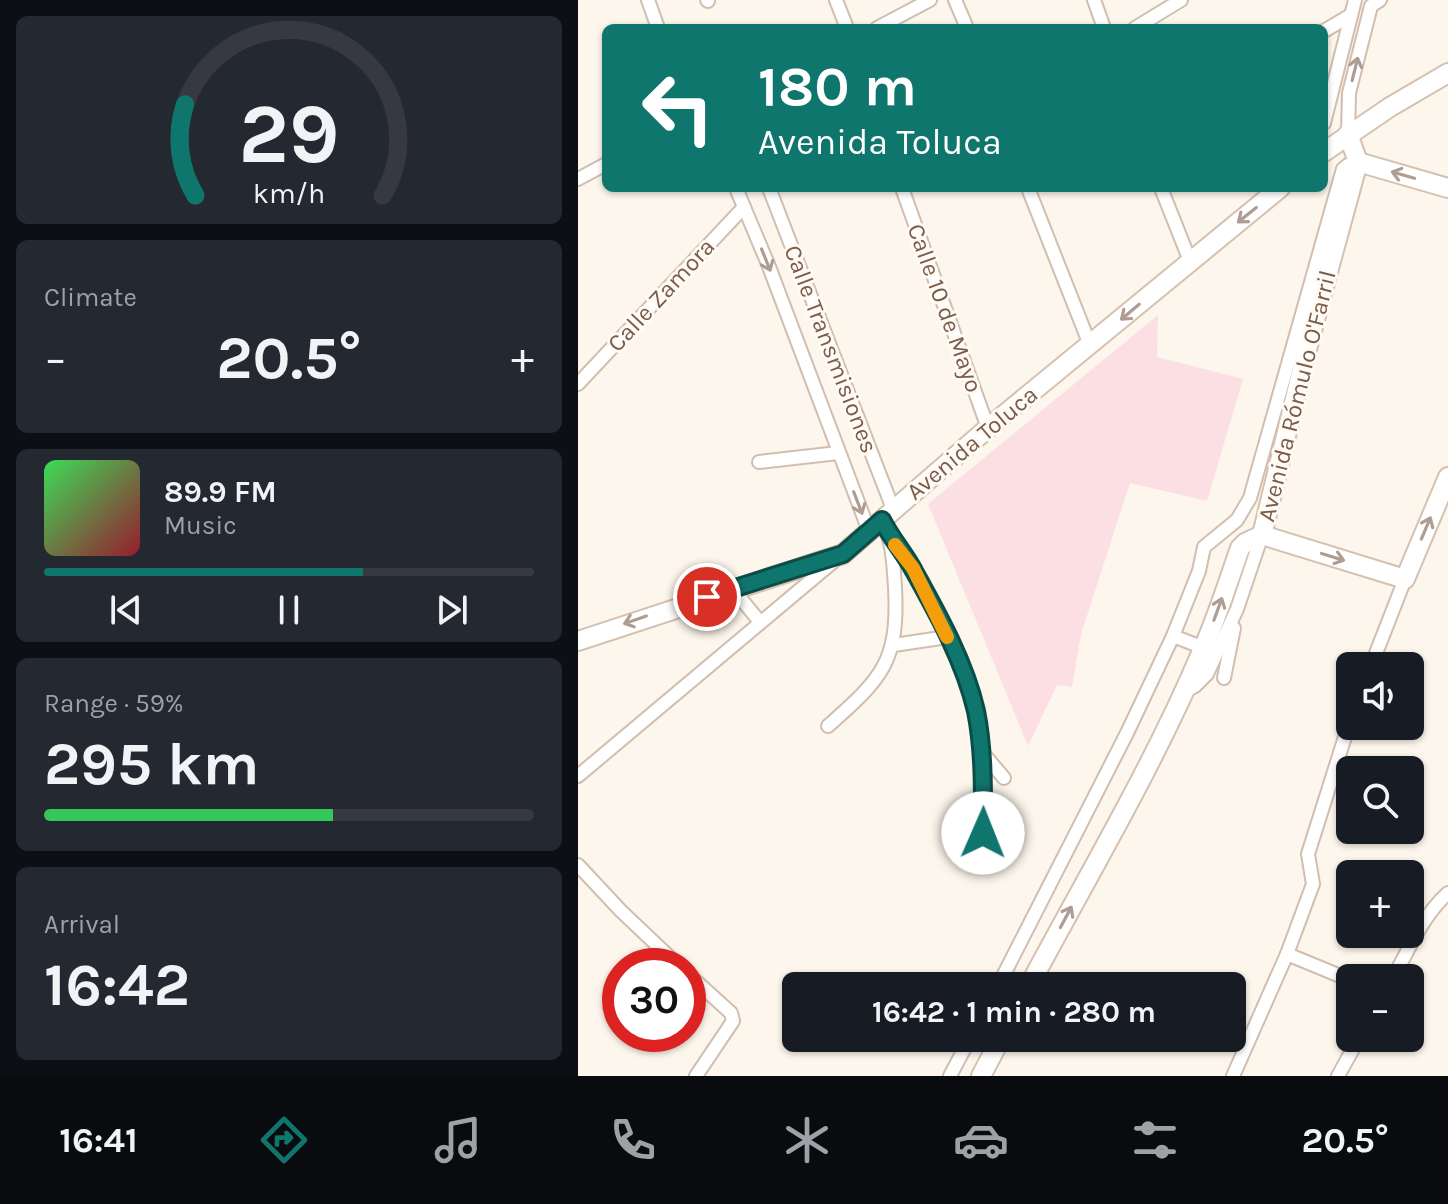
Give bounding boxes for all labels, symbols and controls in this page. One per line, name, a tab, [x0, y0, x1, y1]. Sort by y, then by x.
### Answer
text: 180 m	[758, 54, 917, 119]
icon: left	[626, 56, 730, 160]
one-way arrow	[1348, 57, 1363, 83]
text: 29	[238, 86, 340, 183]
text: Avenida Toluca	[758, 121, 1002, 163]
one-way arrow	[1391, 167, 1416, 181]
text: km/h	[253, 177, 325, 210]
one-way arrow	[1237, 206, 1257, 224]
street label: Calle 10 de Mayo	[902, 220, 988, 396]
street label: Calle Zamora	[602, 233, 720, 357]
street label: Calle Transmisiones	[778, 241, 884, 457]
one-way arrow	[760, 247, 774, 272]
street label: Avenida Rómulo O'Farril	[1252, 267, 1342, 525]
text: Climate	[44, 282, 137, 313]
one-way arrow	[1120, 303, 1141, 321]
text: 20.5°	[216, 323, 362, 393]
text: −	[44, 333, 67, 384]
text: +	[511, 333, 534, 384]
street label: Avenida Toluca	[901, 380, 1043, 506]
text: 89.9 FM	[164, 474, 277, 510]
one-way arrow	[852, 490, 866, 515]
text: Music	[164, 510, 237, 541]
one-way arrow	[1420, 516, 1435, 541]
one-way arrow	[1320, 550, 1346, 565]
pin	[673, 563, 741, 631]
icon: arrive	[685, 575, 729, 619]
icon: previous	[104, 588, 148, 632]
icon: pause	[267, 588, 311, 632]
icon: next	[430, 588, 474, 632]
one-way arrow	[1212, 597, 1226, 622]
one-way arrow	[623, 614, 648, 629]
map controls	[1336, 652, 1424, 1052]
button: sound	[1336, 652, 1424, 740]
text: Range · 59%	[44, 688, 184, 719]
text: 295 km	[44, 729, 259, 799]
button: search	[1336, 756, 1424, 844]
position arrow	[941, 791, 1025, 875]
button: +	[1336, 860, 1424, 948]
one-way arrow	[1058, 906, 1074, 930]
text: Arrival	[44, 909, 120, 940]
speed limit sign: 30	[602, 948, 706, 1052]
text: 16:42	[44, 950, 190, 1020]
button: −	[1336, 964, 1424, 1052]
text: 16:42 · 1 min · 280 m	[872, 994, 1156, 1030]
icon: directions	[256, 1112, 312, 1168]
icon: music	[430, 1112, 486, 1168]
icon: phone	[605, 1112, 661, 1168]
icon: climate	[779, 1112, 835, 1168]
icon: car	[953, 1112, 1009, 1168]
icon: filters	[1127, 1112, 1183, 1168]
text: 16:41	[59, 1119, 138, 1161]
text: 20.5°	[1302, 1119, 1389, 1161]

